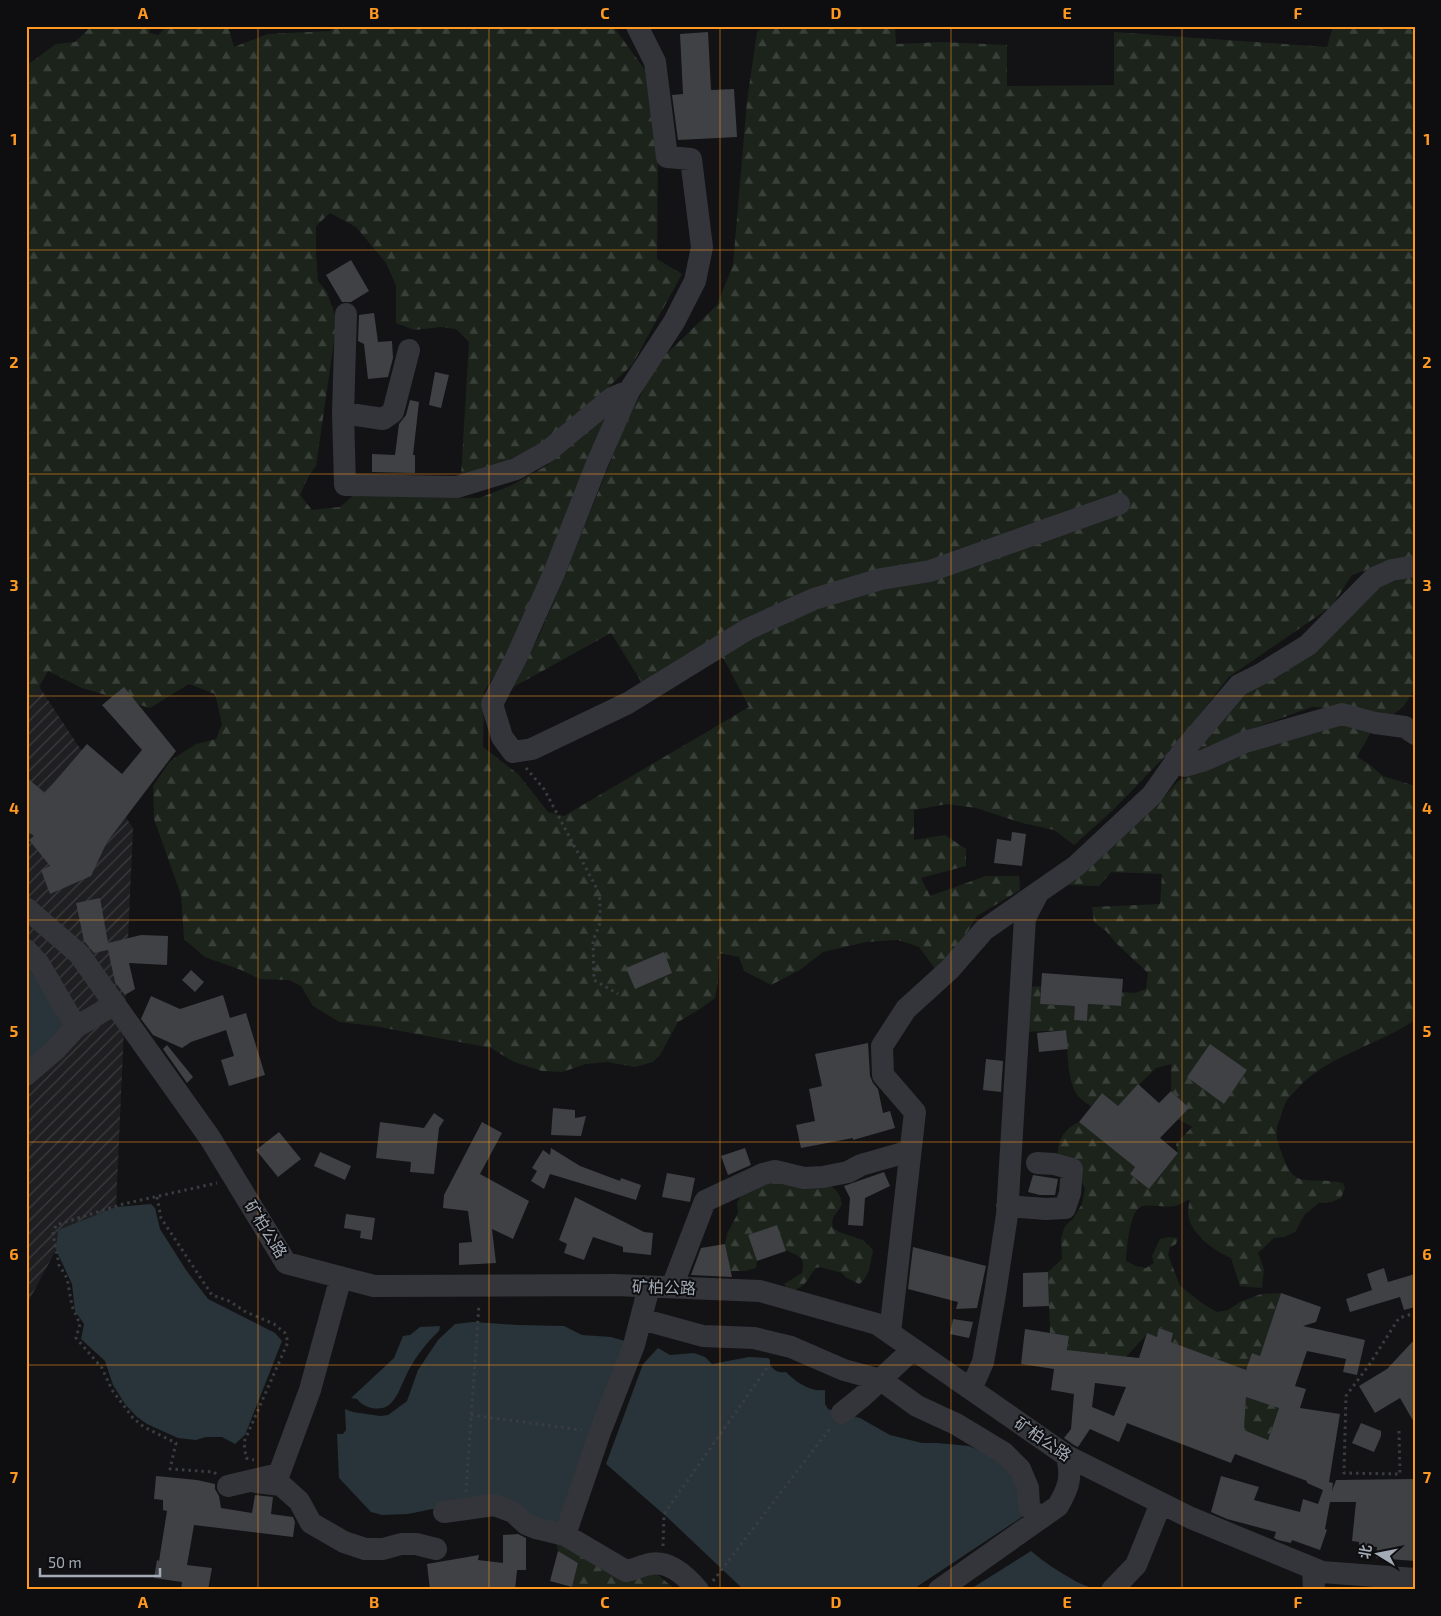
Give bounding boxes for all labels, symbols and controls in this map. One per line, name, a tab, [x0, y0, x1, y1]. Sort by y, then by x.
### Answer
text: A	[138, 3, 149, 22]
text: B	[369, 3, 379, 22]
text: C	[600, 3, 610, 22]
text: D	[831, 3, 842, 22]
text: E	[1062, 3, 1072, 22]
text: F	[1294, 3, 1303, 22]
text: 1	[11, 129, 17, 148]
text: 1	[1424, 129, 1430, 148]
text: 2	[9, 352, 19, 371]
text: 2	[1422, 352, 1432, 371]
text: 3	[9, 575, 19, 594]
text: 3	[1422, 575, 1432, 594]
text: 4	[9, 798, 19, 817]
text: 4	[1422, 798, 1432, 817]
text: 5	[10, 1021, 19, 1040]
text: 5	[1423, 1021, 1432, 1040]
street label: 矿柏公路	[241, 1197, 291, 1261]
text: 6	[9, 1244, 19, 1263]
text: 6	[1422, 1244, 1432, 1263]
street label: 矿柏公路	[632, 1276, 696, 1297]
street label: 矿柏公路	[1011, 1413, 1075, 1464]
text: 7	[10, 1467, 19, 1486]
text: 7	[1423, 1467, 1432, 1486]
north arrow	[1354, 1528, 1404, 1578]
text: 北	[1355, 1543, 1374, 1560]
scale bar	[40, 1546, 160, 1578]
text: 50 m	[48, 1553, 82, 1571]
text: A	[138, 1592, 149, 1611]
text: B	[369, 1592, 379, 1611]
text: C	[600, 1592, 610, 1611]
text: D	[831, 1592, 842, 1611]
text: E	[1062, 1592, 1072, 1611]
text: F	[1294, 1592, 1303, 1611]

